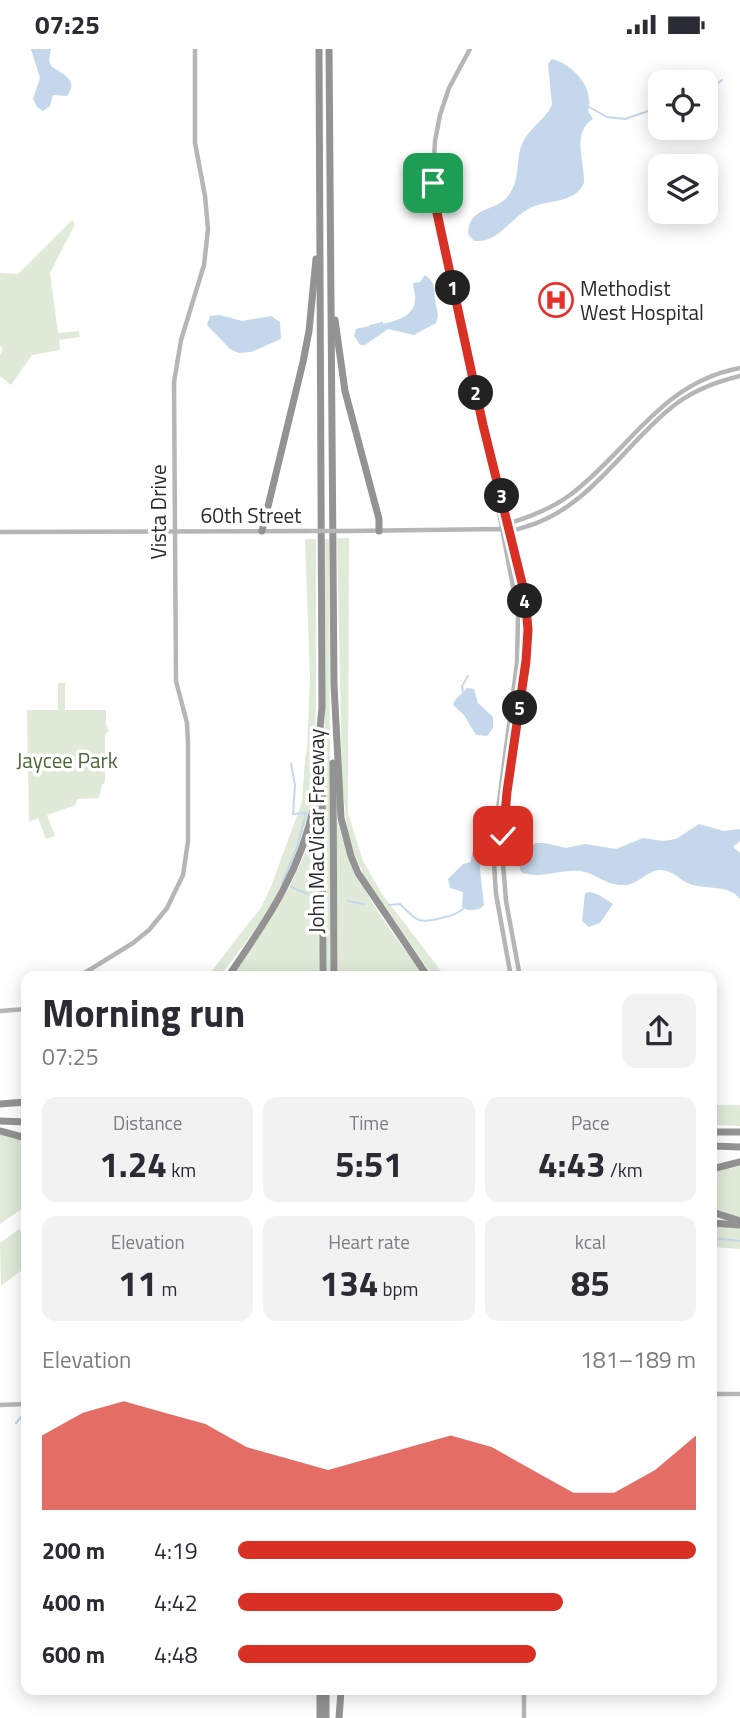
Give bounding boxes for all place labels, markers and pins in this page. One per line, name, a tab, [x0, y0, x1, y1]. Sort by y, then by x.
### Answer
pin	[403, 153, 463, 213]
pin: 1	[435, 271, 470, 305]
place label: Methodist West Hospital	[580, 272, 704, 328]
hospital icon: Methodist West Hospital	[537, 281, 575, 319]
pin: 2	[458, 375, 494, 411]
pin: 3	[484, 479, 520, 513]
pin: 4	[508, 583, 542, 619]
pin: 5	[503, 691, 538, 725]
pin	[473, 806, 533, 866]

